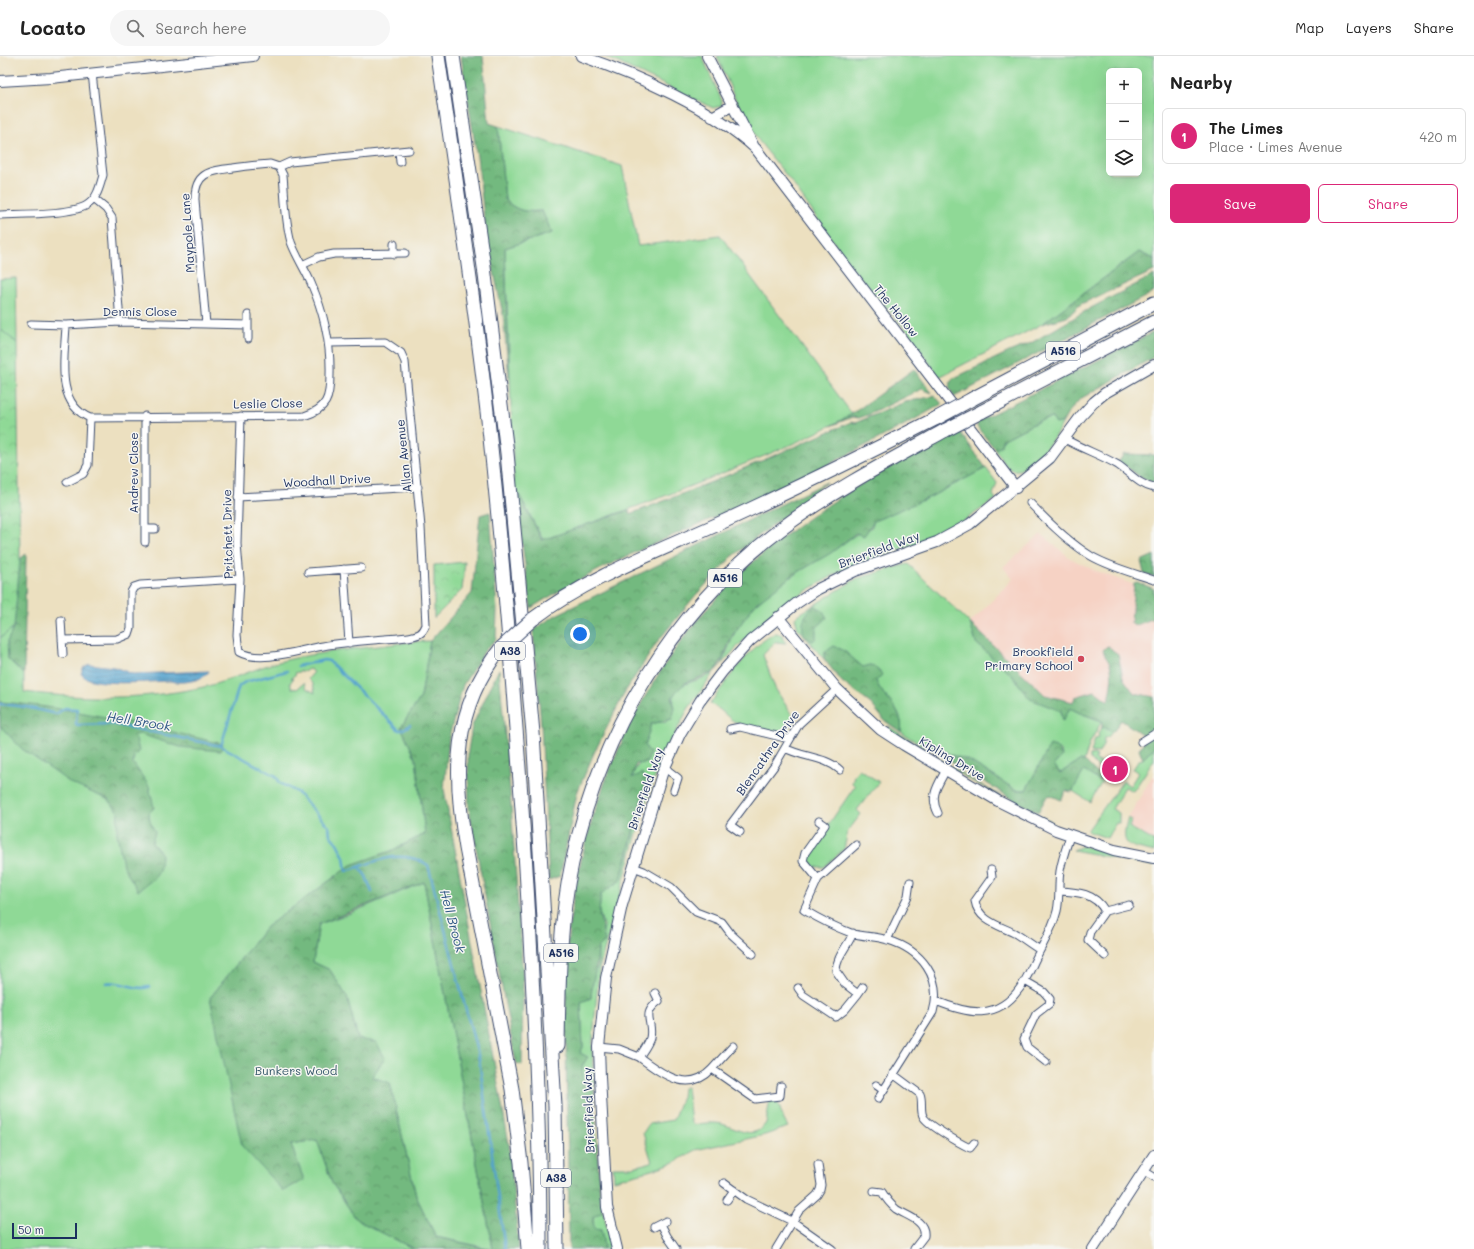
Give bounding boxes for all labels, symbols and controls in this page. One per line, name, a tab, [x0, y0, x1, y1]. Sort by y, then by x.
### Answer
search box	[110, 10, 390, 46]
text: Locato	[20, 15, 86, 40]
icon: search	[124, 17, 146, 39]
text: Search here	[156, 18, 247, 38]
text: Map	[1295, 18, 1324, 37]
text: Layers	[1346, 18, 1392, 37]
text: Share	[1414, 18, 1454, 37]
map controls	[1106, 68, 1142, 176]
button: +	[1106, 68, 1142, 104]
text: Nearby	[1170, 71, 1232, 93]
button: −	[1106, 104, 1142, 140]
text: The Limes	[1209, 118, 1283, 138]
text: 1	[1181, 128, 1187, 145]
text: 420 m	[1420, 128, 1457, 145]
text: Place · Limes Avenue	[1209, 138, 1343, 155]
button: layers	[1106, 140, 1142, 176]
button: Save	[1170, 184, 1310, 223]
button: Share	[1318, 184, 1458, 223]
street label: Maypole Lane	[176, 193, 198, 274]
street label: The Hollow	[871, 281, 923, 340]
street label: Dennis Close	[103, 303, 177, 319]
road number: A516	[1046, 342, 1080, 360]
street label: Leslie Close	[233, 394, 303, 412]
street label: Allan Avenue	[391, 419, 415, 494]
street label: Andrew Close	[125, 432, 141, 514]
street label: Woodhall Drive	[282, 470, 371, 490]
street label: Pritchett Drive	[218, 489, 236, 579]
street label: Brierfield Way	[836, 527, 921, 571]
road number: A516	[708, 569, 742, 587]
your location	[570, 624, 590, 644]
road number: A38	[495, 642, 525, 660]
place label: Brookfield Primary School	[985, 643, 1073, 673]
marker: Brookfield Primary School	[1076, 654, 1086, 664]
water label: Hell Brook	[106, 707, 174, 734]
street label: Blencathra Drive	[732, 707, 802, 798]
street label: Kipling Drive	[917, 732, 988, 784]
street label: Brierfield Way	[624, 746, 666, 832]
pin: 1	[1102, 754, 1128, 784]
water label: Hell Brook	[437, 887, 470, 955]
road number: A516	[544, 944, 578, 962]
park label: Bunkers Wood	[255, 1062, 338, 1078]
street label: Brierfield Way	[579, 1067, 597, 1153]
road number: A38	[541, 1169, 571, 1187]
scale bar	[12, 1221, 77, 1240]
text: 50 m	[18, 1222, 44, 1237]

